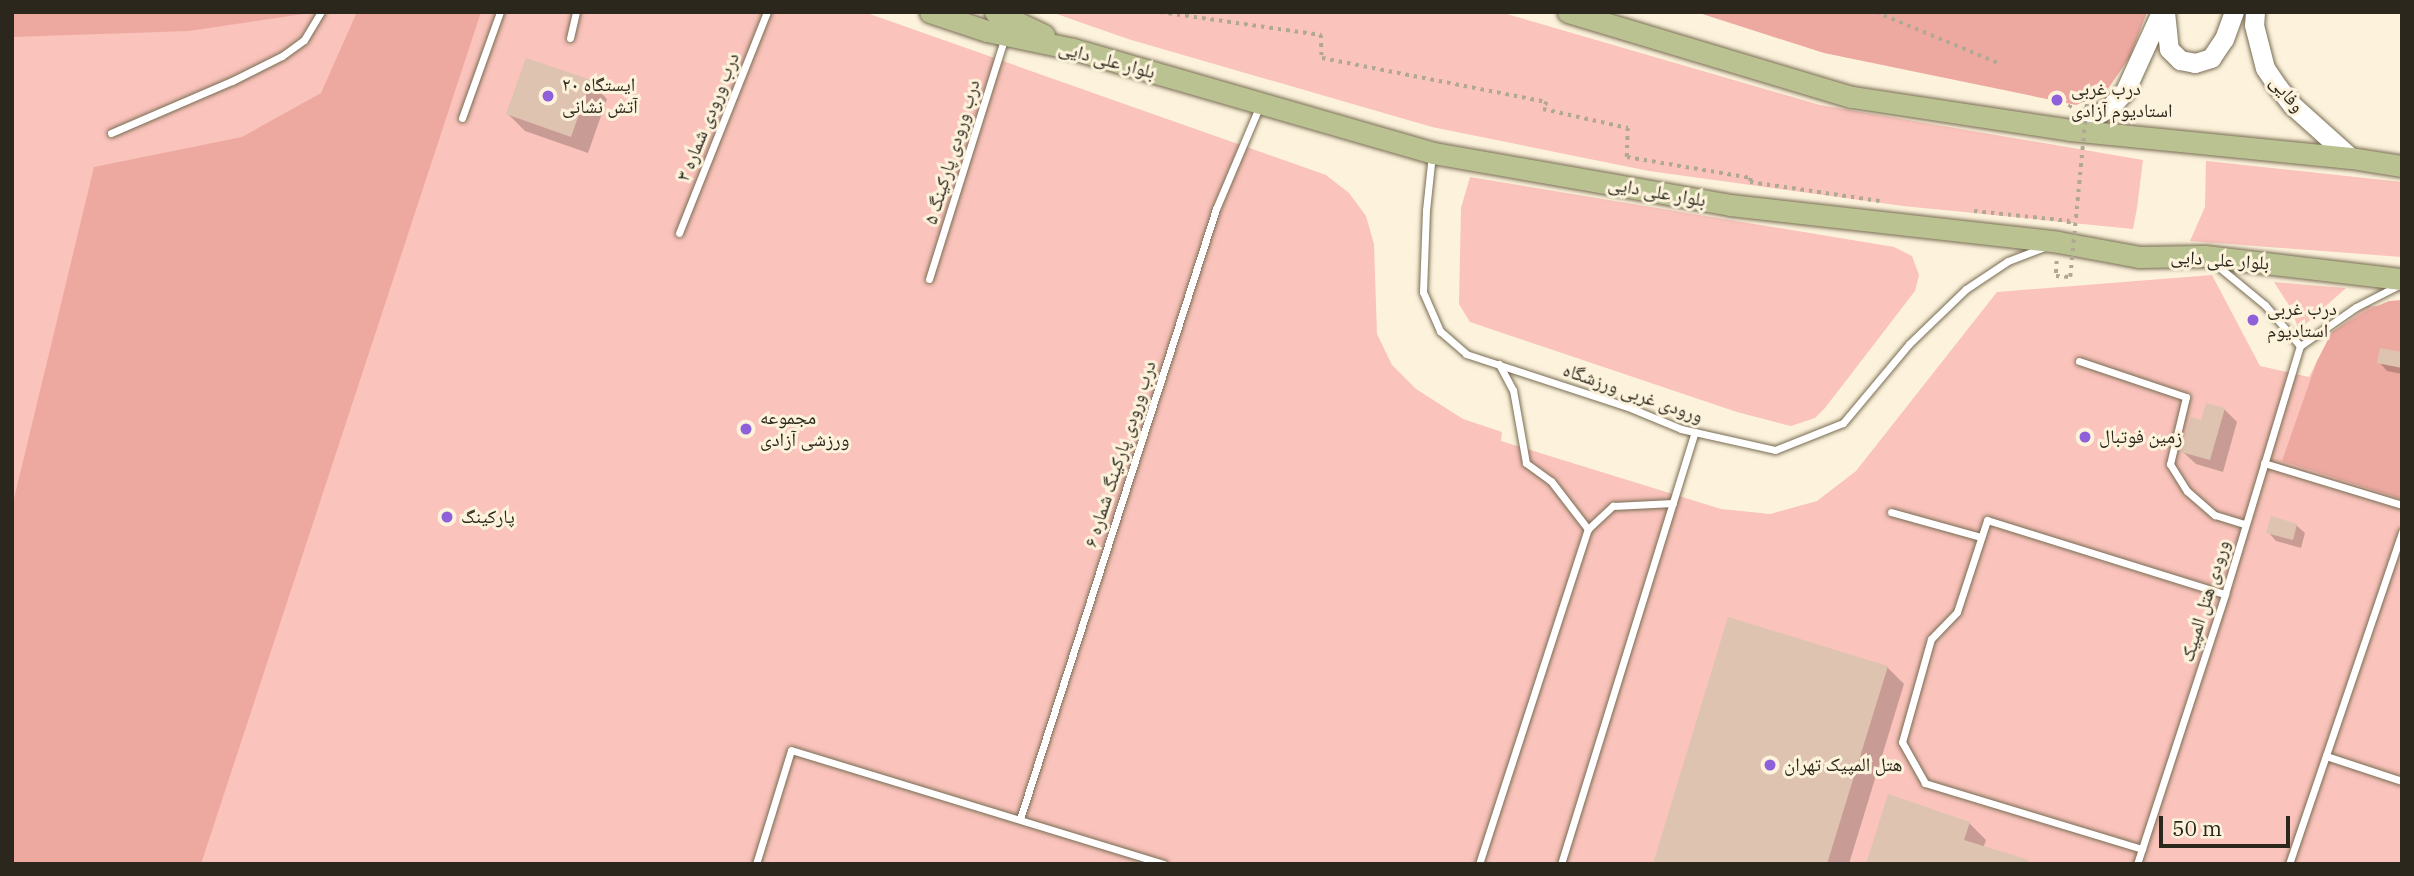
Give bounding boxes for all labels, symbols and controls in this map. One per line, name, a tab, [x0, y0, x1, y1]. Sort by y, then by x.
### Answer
street label: بلوار علی دایی	[1056, 36, 1158, 84]
street label: درب ورودی شماره ۳	[672, 49, 744, 185]
street label: وفایی	[2265, 71, 2309, 117]
place label: ایستگاه ۲۰ آتش نشانی	[562, 74, 638, 118]
street label: درب ورودی پارکینگ ۵	[919, 77, 985, 227]
place label: درب غربی استادیوم آزادی	[2071, 78, 2173, 122]
marker: ایستگاه ۲۰ آتش نشانی	[540, 88, 556, 104]
marker: درب غربی استادیوم آزادی	[2049, 92, 2065, 108]
street label: بلوار علی دایی	[1606, 172, 1708, 212]
street label: بلوار علی دایی	[2170, 245, 2270, 275]
place label: درب غربی استادیوم	[2267, 298, 2337, 342]
marker: درب غربی استادیوم	[2245, 312, 2261, 328]
street label: درب ورودی پارکینگ شماره ۶	[1079, 358, 1161, 550]
street label: ورودی غربی ورزشگاه	[1560, 358, 1706, 428]
place label: مجموعه ورزشی آزادی	[760, 407, 850, 451]
marker: مجموعه ورزشی آزادی	[738, 421, 754, 437]
place label: زمین فوتبال	[2099, 426, 2182, 448]
marker: زمین فوتبال	[2077, 429, 2093, 445]
place label: پارکینگ	[461, 506, 515, 528]
marker: پارکینگ	[439, 509, 455, 525]
street label: ورودی هتل المپیک	[2176, 537, 2234, 665]
place label: هتل المپیک تهران	[1784, 754, 1902, 776]
marker: هتل المپیک تهران	[1762, 757, 1778, 773]
scale bar	[2162, 802, 2293, 846]
text: 50 m	[2172, 814, 2222, 842]

